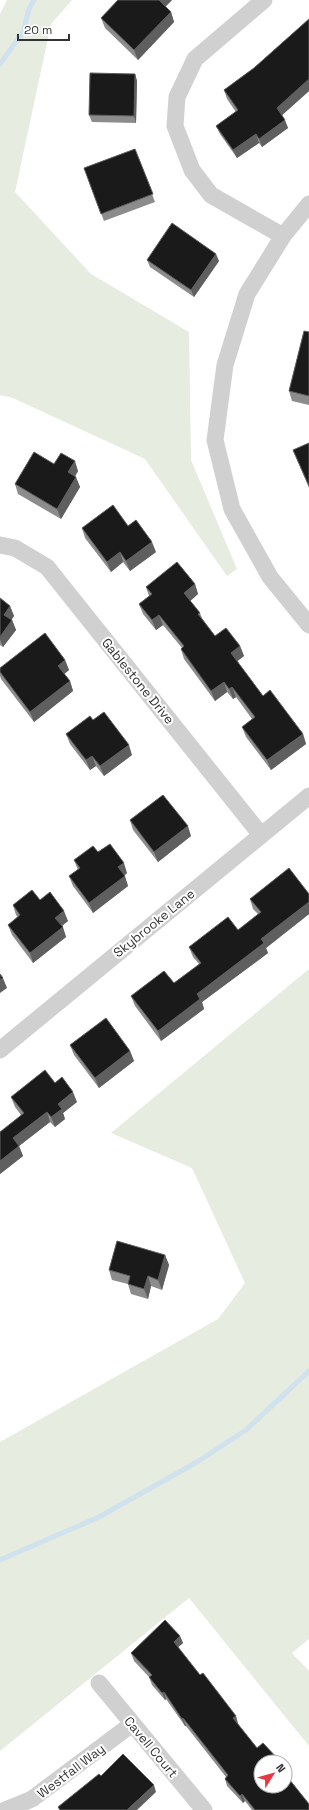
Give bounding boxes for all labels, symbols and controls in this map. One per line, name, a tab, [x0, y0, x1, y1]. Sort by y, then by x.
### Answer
scale bar	[18, 16, 69, 42]
text: 20 m	[24, 22, 52, 38]
street label: Gablestone Drive	[98, 634, 178, 728]
street label: Skybrooke Lane	[110, 885, 198, 961]
street label: Cavell Court	[120, 1713, 182, 1781]
street label: Westfall Way	[34, 1740, 108, 1802]
north arrow	[253, 1754, 293, 1794]
text: N	[273, 1761, 289, 1775]

